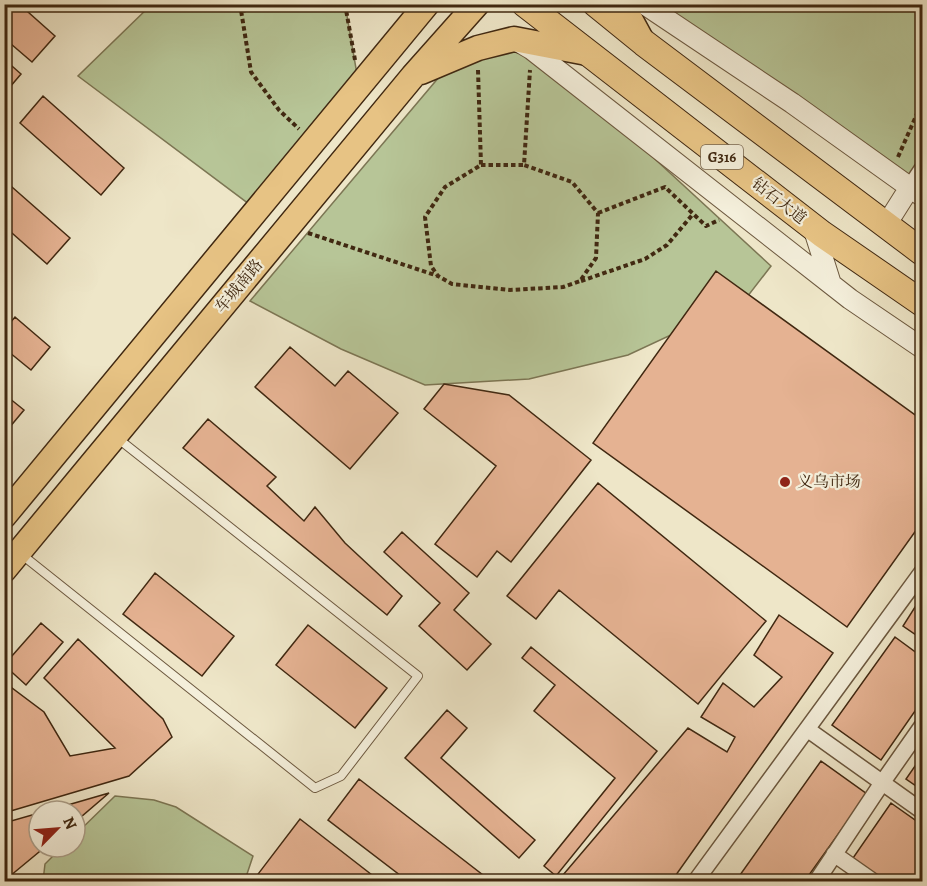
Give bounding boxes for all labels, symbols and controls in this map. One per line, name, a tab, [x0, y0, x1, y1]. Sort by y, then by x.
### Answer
road number: G316	[701, 145, 743, 169]
street label: 钻石大道	[747, 173, 811, 229]
street label: 车城南路	[210, 254, 268, 318]
place label: 义乌市场	[797, 471, 861, 493]
marker: 义乌市场	[778, 475, 792, 489]
north arrow	[27, 799, 87, 859]
text: N	[57, 813, 82, 833]

